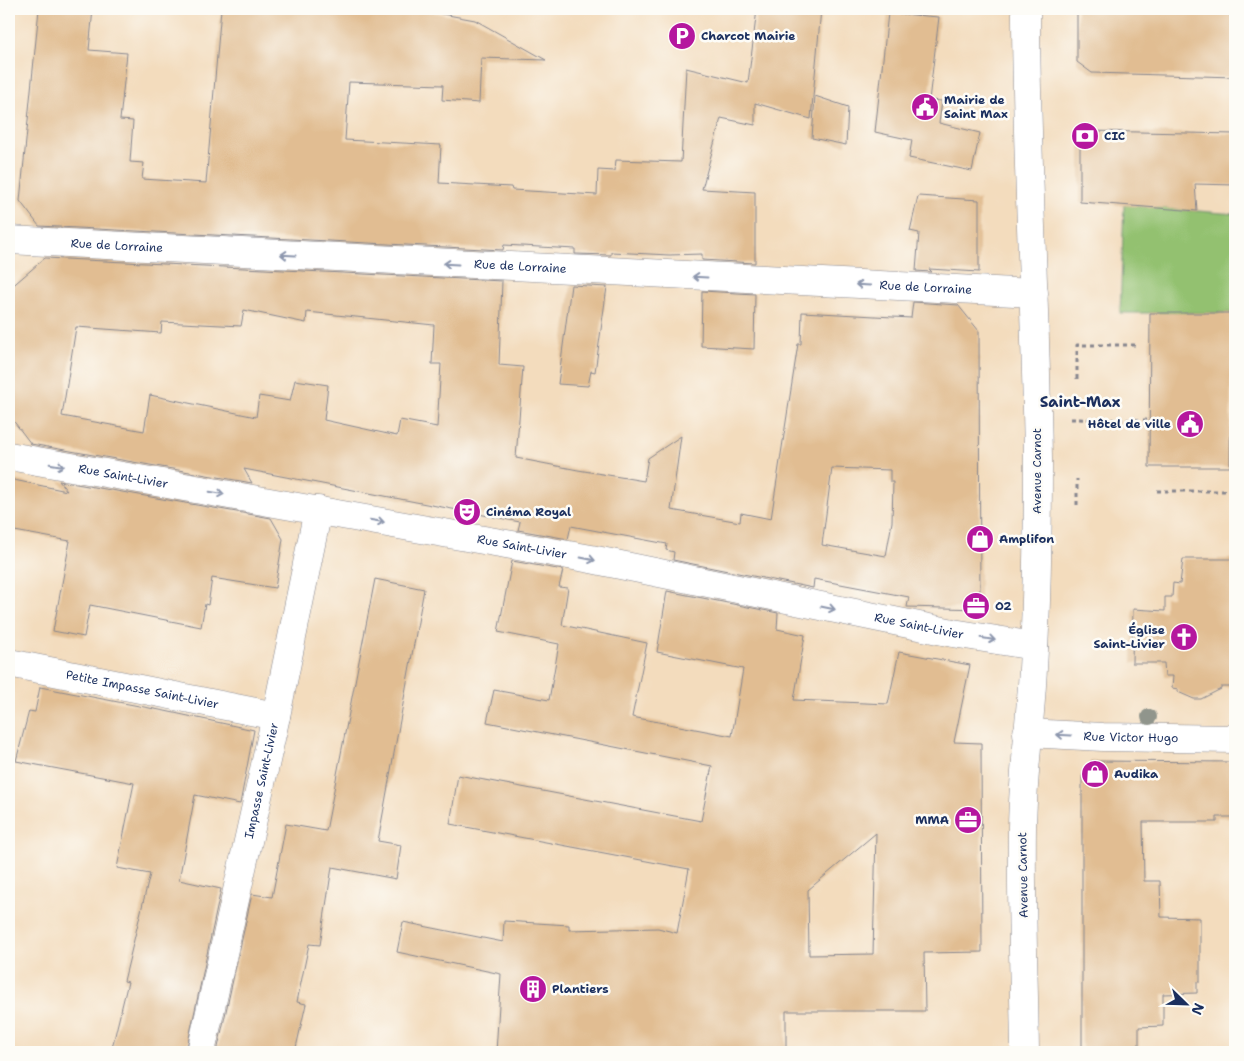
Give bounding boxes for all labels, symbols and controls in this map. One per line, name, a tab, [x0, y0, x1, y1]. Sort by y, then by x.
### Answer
parking icon: Charcot Mairie	[667, 21, 697, 51]
place label: Charcot Mairie	[701, 28, 796, 44]
public building icon: Mairie de Saint Max	[910, 92, 940, 122]
place label: Mairie de Saint Max	[944, 92, 1008, 122]
bank icon: CIC	[1070, 121, 1100, 151]
place label: CIC	[1104, 128, 1125, 144]
street label: Rue de Lorraine	[70, 235, 164, 256]
one-way arrow	[281, 251, 297, 260]
street label: Rue de Lorraine	[474, 256, 567, 277]
one-way arrow	[443, 259, 459, 268]
one-way arrow	[693, 272, 709, 281]
street label: Rue de Lorraine	[879, 277, 973, 298]
one-way arrow	[855, 280, 871, 290]
district label: Saint-Max	[1040, 392, 1121, 412]
public building icon: Hôtel de ville	[1175, 409, 1205, 439]
place label: Hôtel de ville	[1088, 416, 1171, 432]
street label: Avenue Carnot	[1029, 428, 1045, 514]
one-way arrow	[48, 460, 64, 470]
street label: Rue Saint-Livier	[77, 460, 170, 492]
one-way arrow	[208, 488, 224, 498]
theatre icon: Cinéma Royal	[452, 497, 482, 527]
place label: Cinéma Royal	[486, 504, 571, 520]
one-way arrow	[368, 516, 384, 526]
shop icon: Amplifon	[965, 524, 995, 554]
street label: Rue Saint-Livier	[476, 531, 568, 563]
place label: Amplifon	[999, 531, 1054, 547]
one-way arrow	[580, 555, 596, 564]
office icon: O2	[961, 591, 991, 621]
place label: O2	[995, 598, 1012, 614]
one-way arrow	[820, 604, 836, 614]
street label: Rue Saint-Livier	[873, 609, 965, 643]
place label: Église Saint-Livier	[1094, 622, 1166, 652]
church icon: Église Saint-Livier	[1169, 622, 1199, 652]
one-way arrow	[980, 635, 996, 645]
street label: Petite Impasse Saint-Livier	[64, 666, 221, 713]
street label: Impasse Saint-Livier	[241, 721, 282, 840]
street label: Rue Victor Hugo	[1083, 728, 1178, 746]
one-way arrow	[1056, 730, 1072, 739]
shop icon: Audika	[1080, 759, 1110, 789]
place label: Audika	[1114, 766, 1159, 782]
office icon: MMA	[953, 805, 983, 835]
place label: MMA	[915, 812, 949, 828]
street label: Avenue Carnot	[1014, 832, 1032, 918]
building icon: Plantiers	[518, 974, 548, 1004]
north arrow	[1162, 978, 1212, 1028]
place label: Plantiers	[552, 981, 609, 997]
text: N	[1188, 1000, 1208, 1018]

